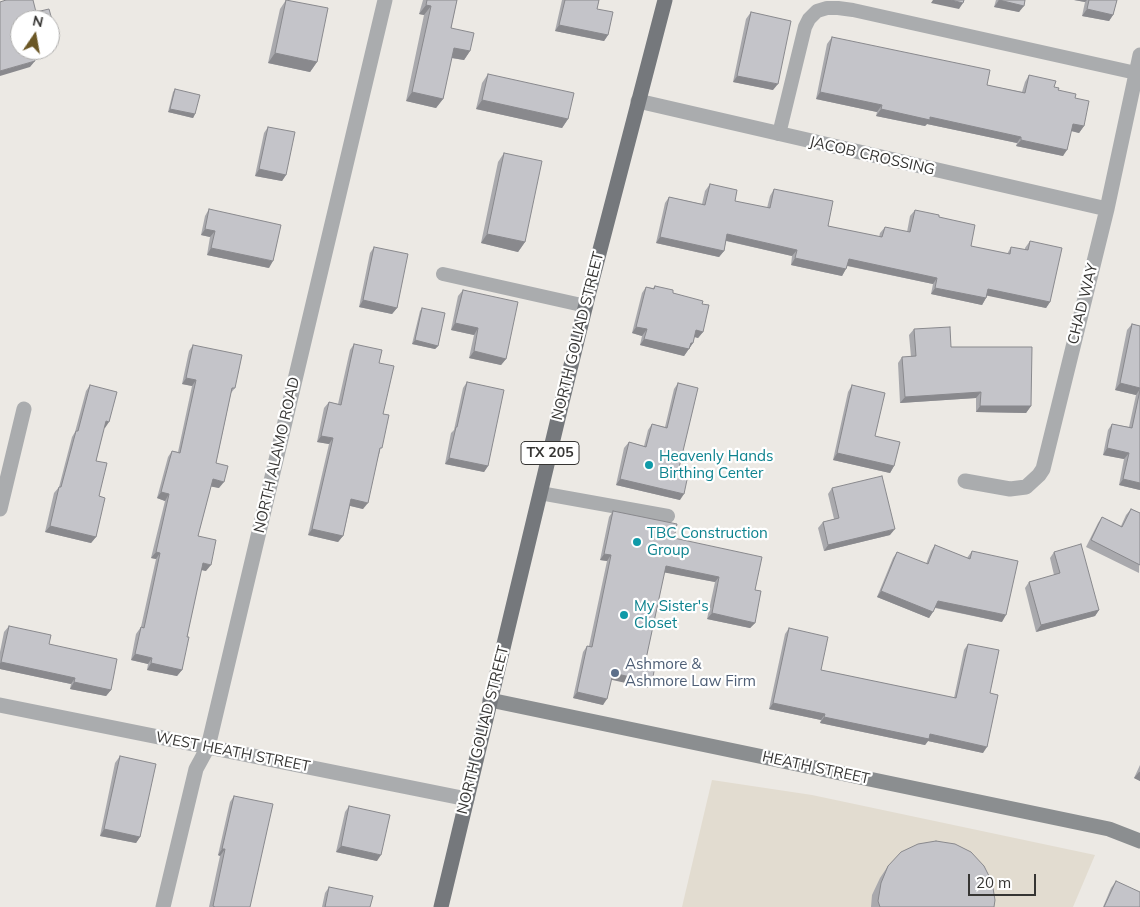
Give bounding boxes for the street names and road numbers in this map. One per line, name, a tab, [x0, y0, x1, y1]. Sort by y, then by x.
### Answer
street label: JACOB CROSSING	[807, 133, 937, 179]
street label: NORTH GOLIAD STREET	[548, 250, 608, 422]
street label: CHAD WAY	[1064, 262, 1102, 346]
street label: NORTH ALAMO ROAD	[250, 375, 304, 535]
road number: TX 205	[521, 442, 579, 464]
street label: NORTH GOLIAD STREET	[453, 644, 513, 816]
street label: WEST HEATH STREET	[154, 728, 312, 776]
street label: HEATH STREET	[761, 748, 871, 788]

